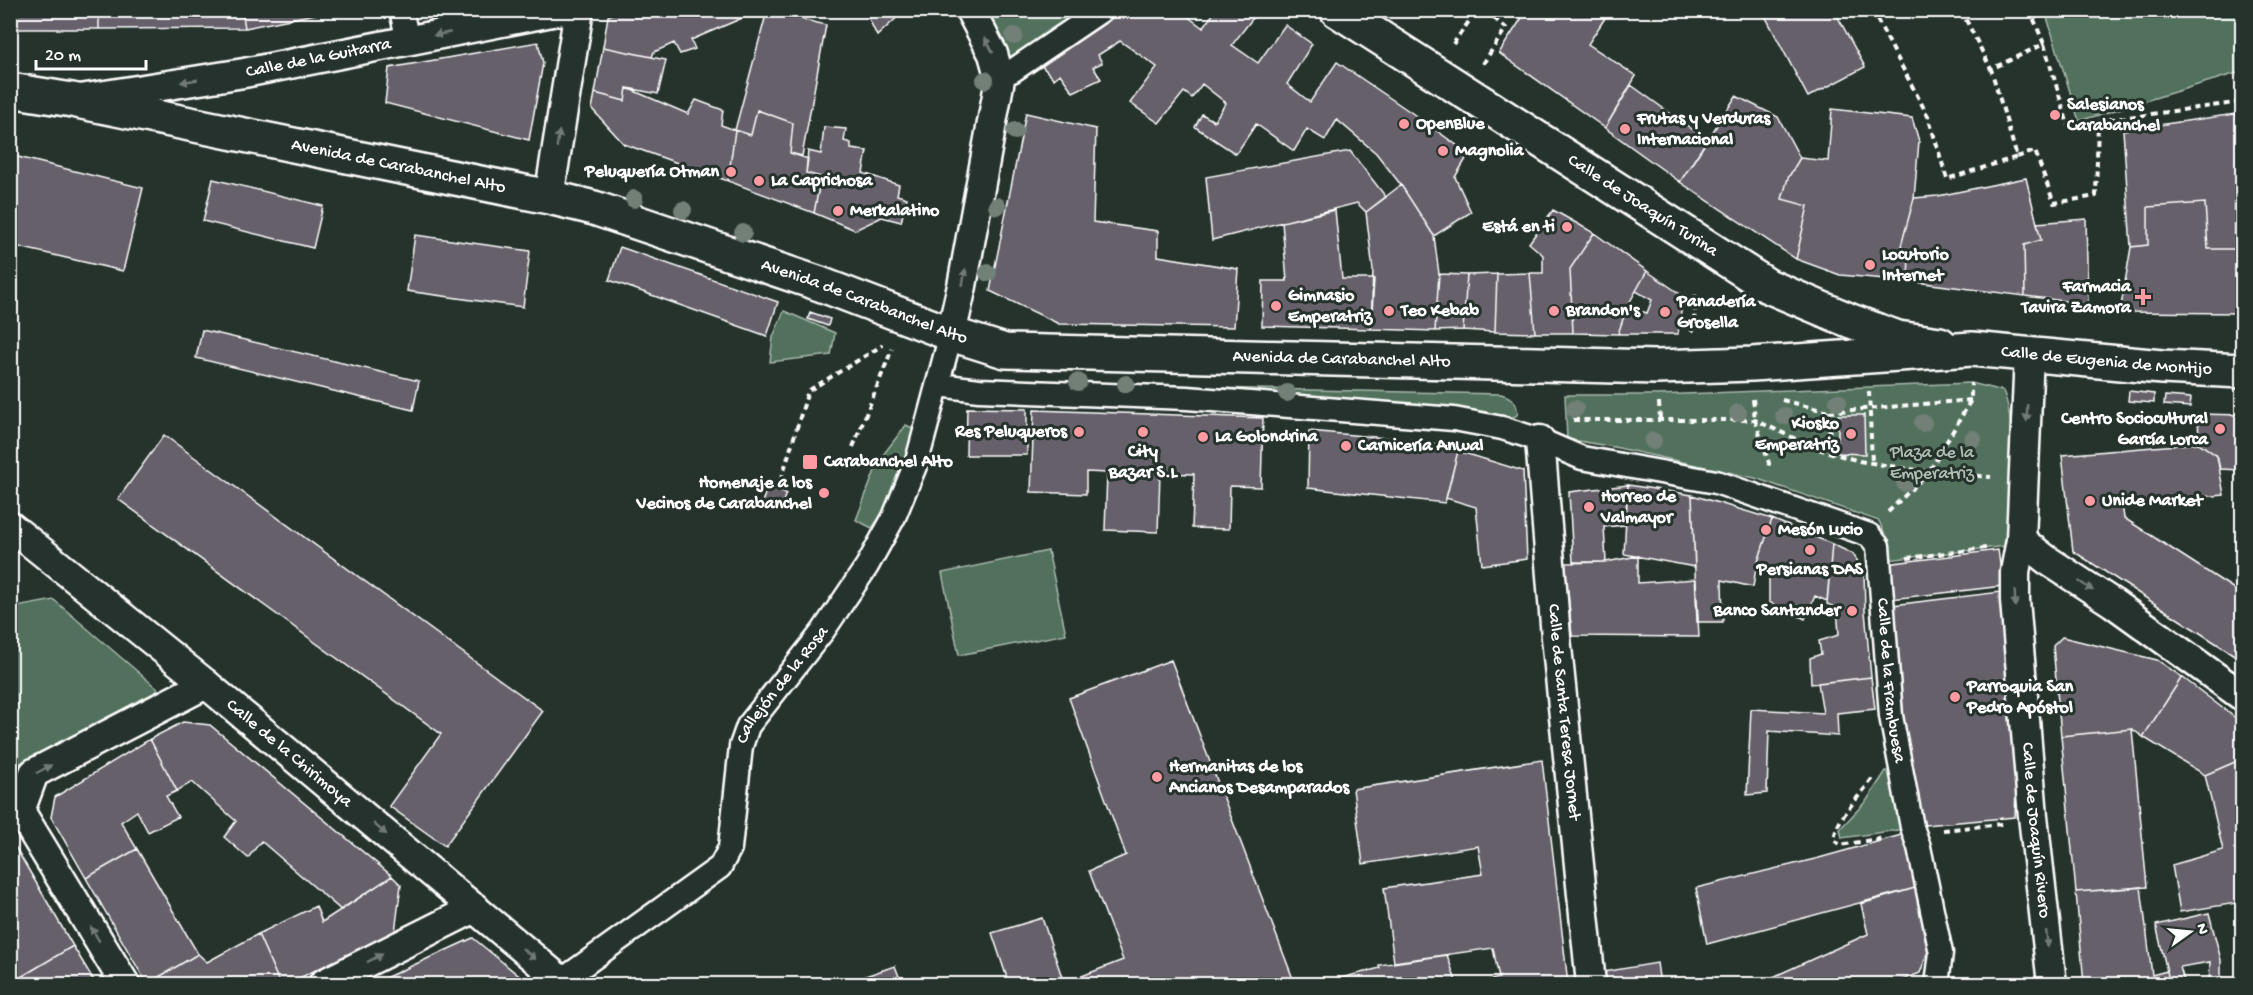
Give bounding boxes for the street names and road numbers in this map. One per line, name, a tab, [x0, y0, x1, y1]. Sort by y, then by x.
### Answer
street label: Calle de la Guitarra	[244, 33, 394, 83]
street label: Avenida de Carabanchel Alto	[290, 134, 507, 198]
street label: Calle de Joaquín Turina	[1564, 150, 1723, 262]
street label: Avenida de Carabanchel Alto	[758, 254, 970, 349]
street label: Calle de Eugenia de Montijo	[2000, 341, 2213, 380]
street label: Avenida de Carabanchel Alto	[1232, 346, 1451, 372]
street label: Calle de la Frambuesa	[1872, 597, 1910, 766]
street label: Calle de Santa Teresa Jornet	[1543, 603, 1585, 823]
street label: Callejón de la Rosa	[732, 621, 834, 746]
street label: Calle de la Chirimoya	[222, 695, 357, 813]
street label: Calle de Joaquín Rivero	[2016, 742, 2055, 919]

